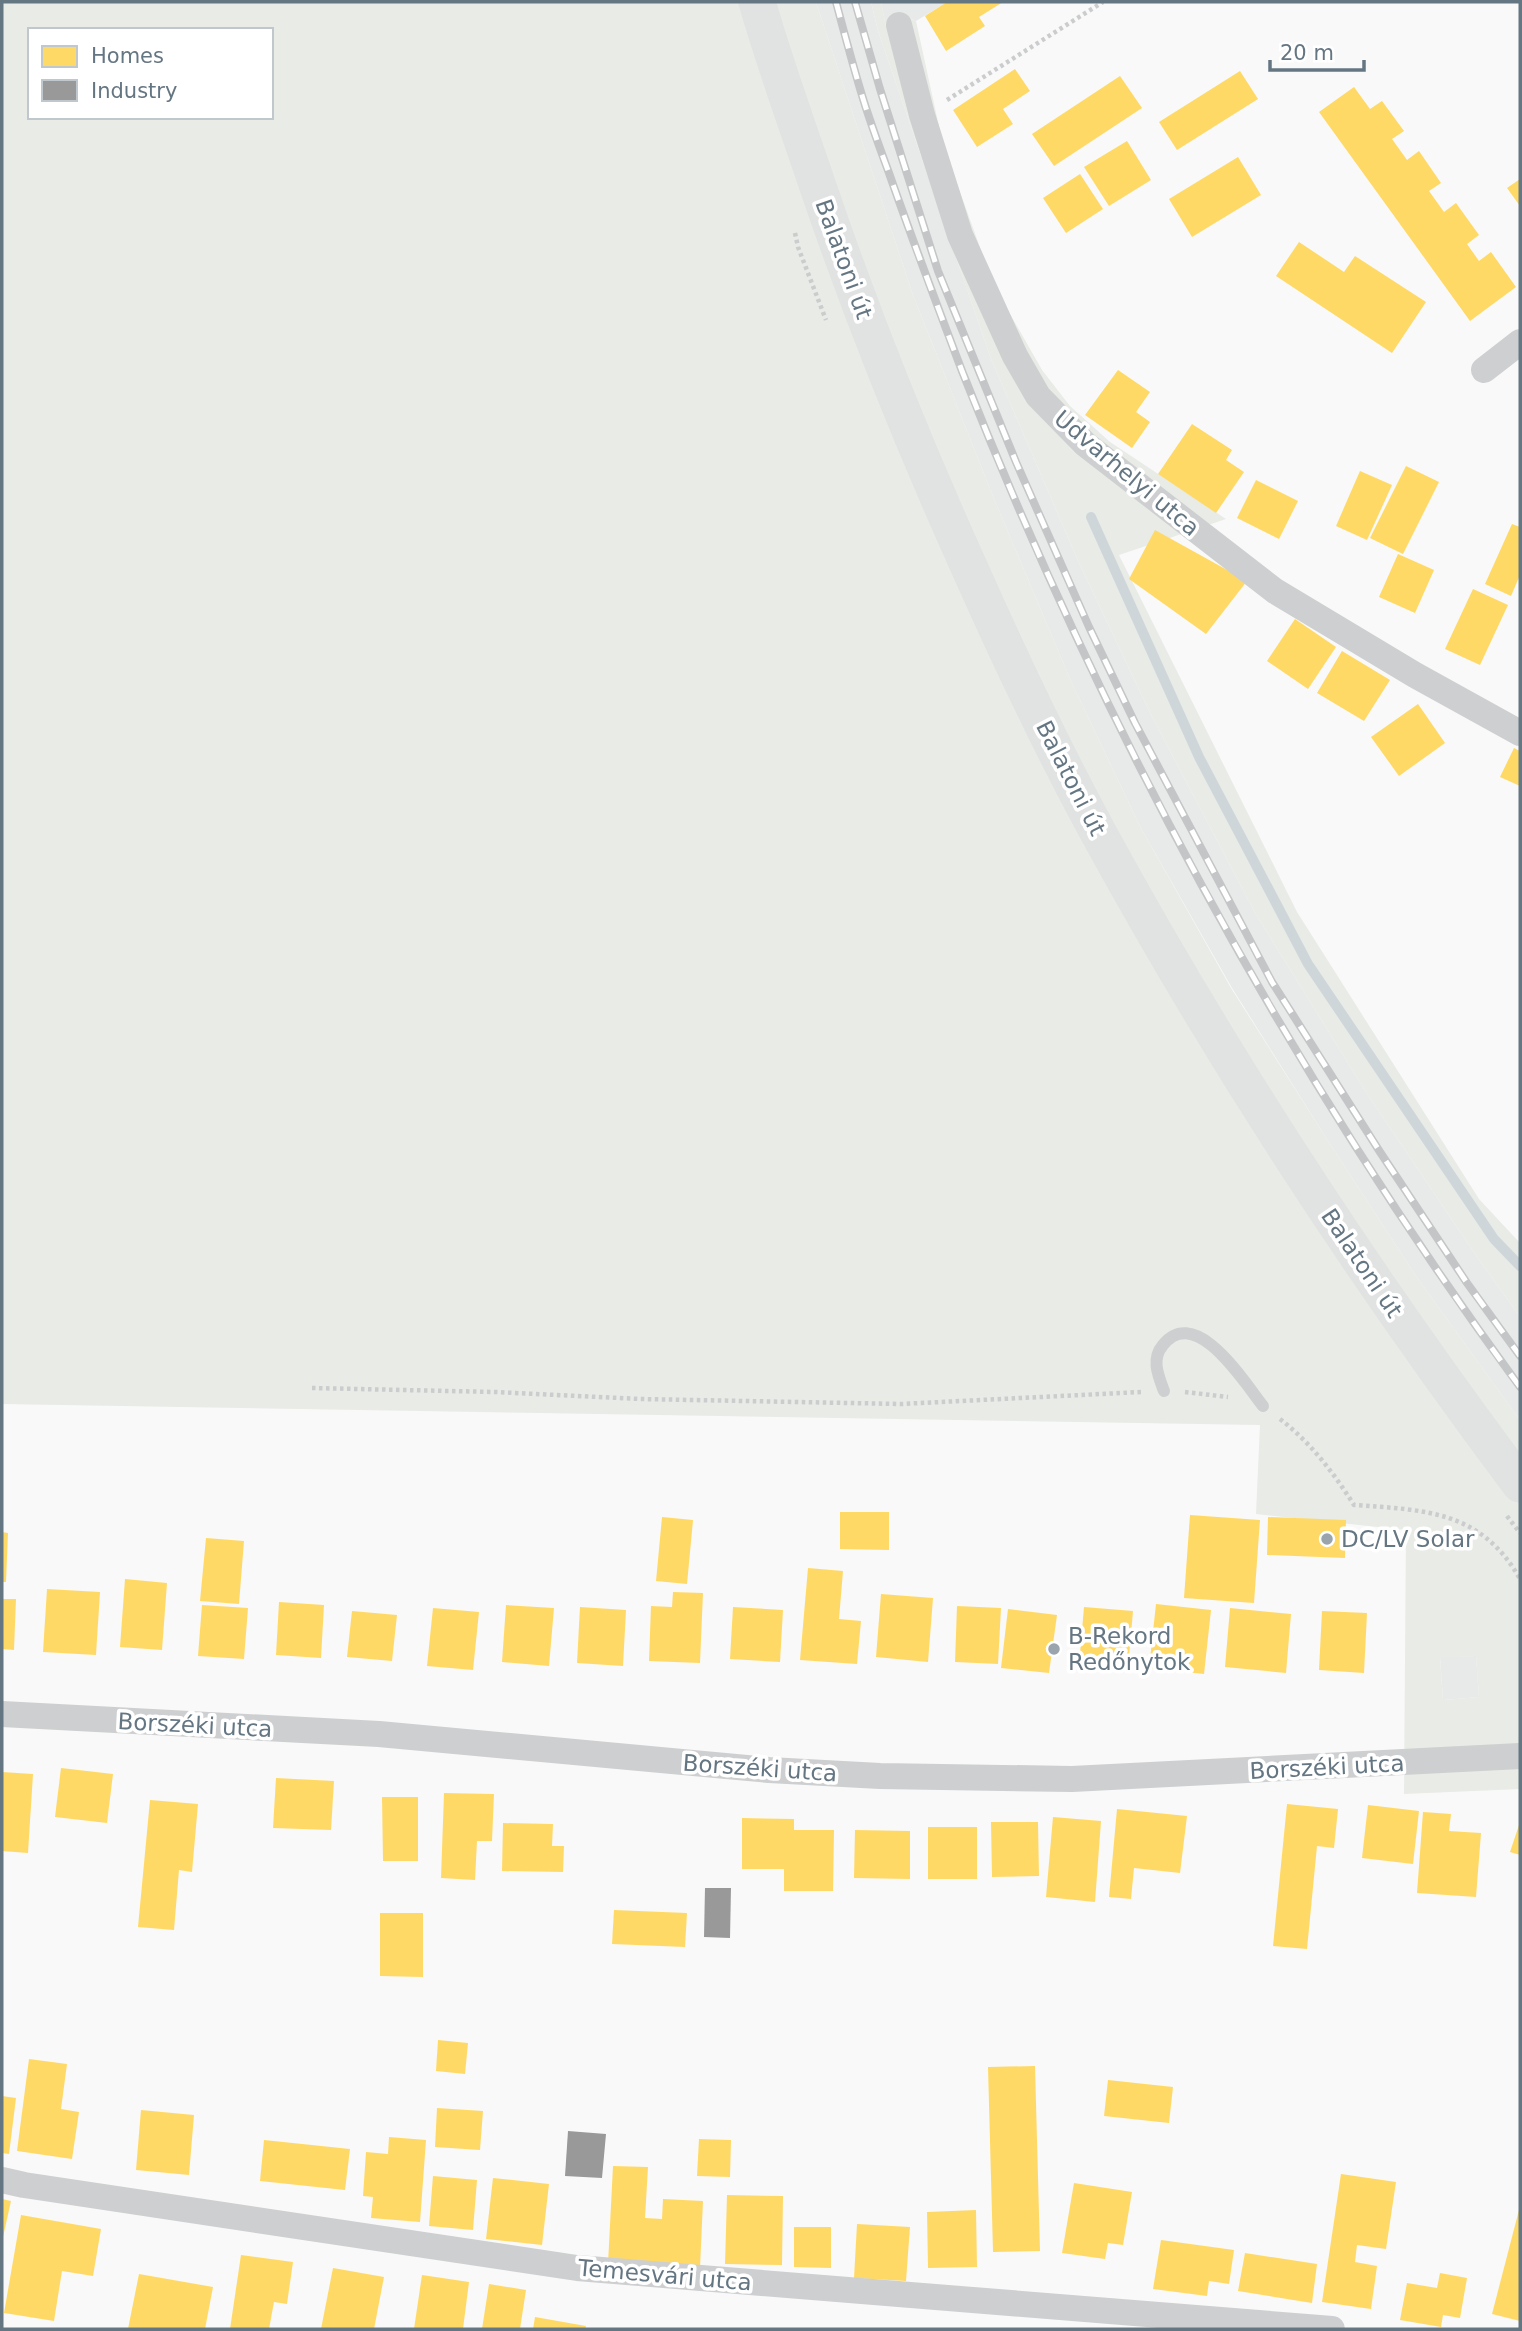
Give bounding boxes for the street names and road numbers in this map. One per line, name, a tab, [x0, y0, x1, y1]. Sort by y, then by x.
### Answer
street label: Balatoni út	[810, 196, 878, 322]
street label: Udvarhelyi utca	[1049, 405, 1205, 541]
street label: Balatoni út	[1031, 716, 1111, 840]
street label: Balatoni út	[1316, 1204, 1408, 1322]
street label: Borszéki utca	[117, 1708, 273, 1742]
street label: Borszéki utca	[682, 1750, 838, 1786]
street label: Borszéki utca	[1249, 1750, 1405, 1784]
street label: Temesvári utca	[576, 2254, 753, 2296]

